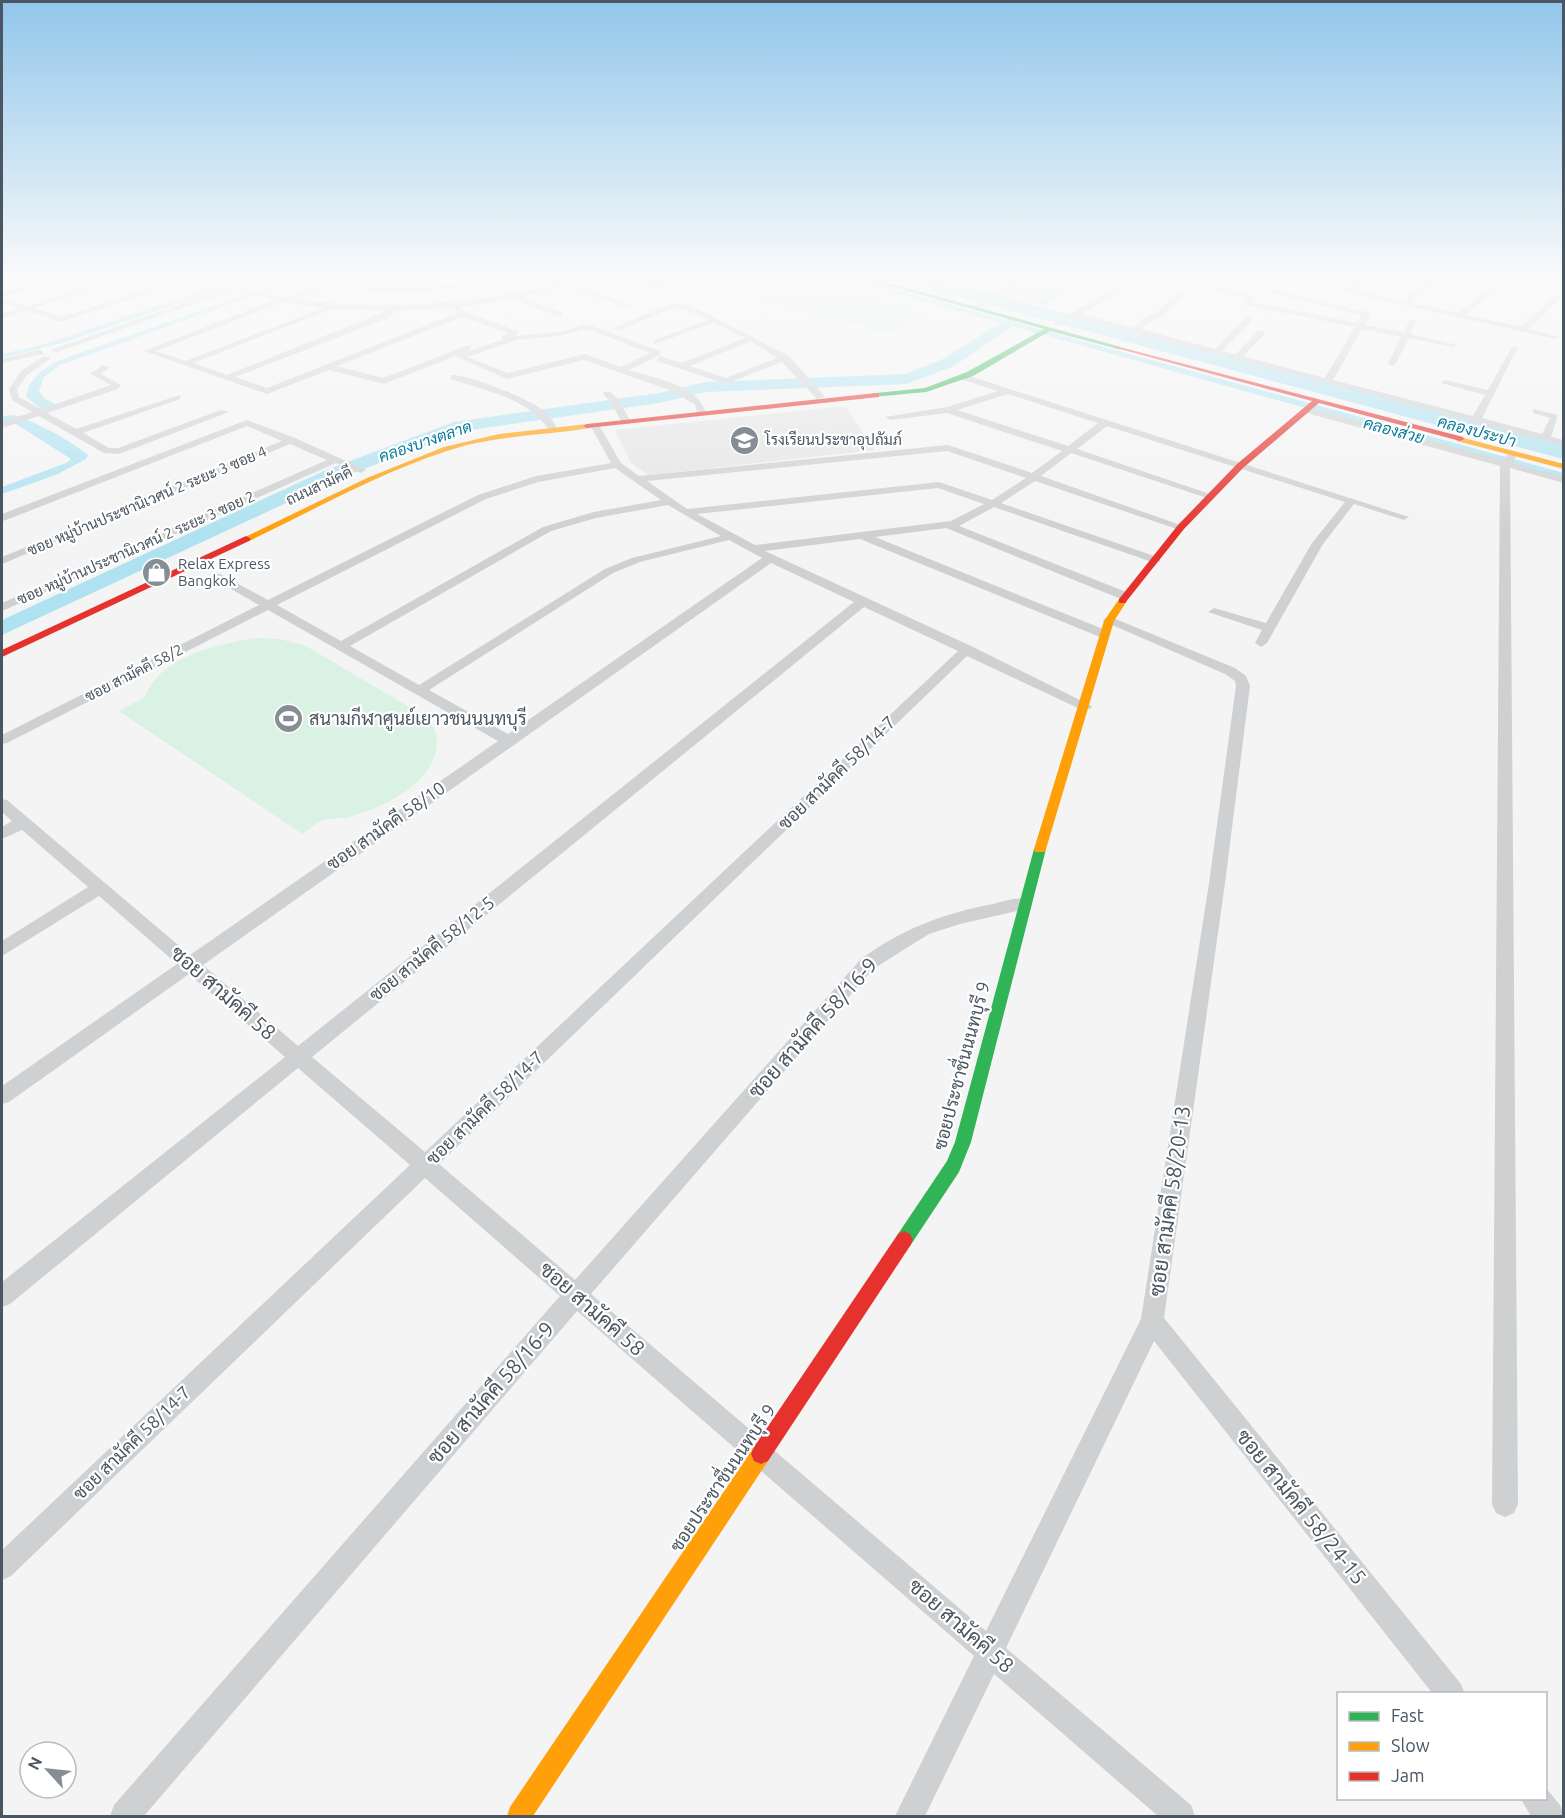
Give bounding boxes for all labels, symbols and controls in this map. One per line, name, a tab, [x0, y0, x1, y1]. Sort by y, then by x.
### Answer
water label: คลองส่วย	[1362, 412, 1427, 447]
water label: คลองประปา	[1436, 412, 1518, 450]
water label: คลองบางตลาด	[376, 417, 474, 465]
school or university icon: โรงเรียนประชาอุปถัมภ์	[728, 424, 760, 456]
place label: โรงเรียนประชาอุปถัมภ์	[764, 430, 902, 451]
street label: ซอย หมู่บ้านประชานิเวศน์ 2 ระยะ 3 ซอย 4	[24, 441, 270, 561]
street label: ถนนสามัคคี	[283, 462, 355, 508]
street label: ซอย หมู่บ้านประชานิเวศน์ 2 ระยะ 3 ซอย 2	[14, 486, 258, 610]
place label: Relax Express Bangkok	[178, 555, 270, 589]
shop icon: Relax Express Bangkok	[141, 557, 173, 589]
street label: ซอย สามัคคี 58/2	[81, 640, 186, 705]
sports icon: สนามกีฬาศูนย์เยาวชนนนทบุรี	[272, 703, 304, 735]
place label: สนามกีฬาศูนย์เยาวชนนนทบุรี	[309, 706, 527, 732]
street label: ซอย สามัคคี 58/14-7	[772, 710, 899, 833]
street label: ซอย สามัคคี 58/10	[321, 775, 448, 873]
street label: ซอย สามัคคี 58/12-5	[364, 890, 498, 1005]
street label: ซอย สามัคคี 58	[166, 940, 281, 1044]
street label: ซอย สามัคคี 58/16-9	[743, 952, 882, 1102]
street label: ซอยประชาชื่นนนทบุรี 9	[924, 978, 996, 1153]
street label: ซอย สามัคคี 58/14-7	[420, 1045, 547, 1168]
street label: ซอย สามัคคี 58/20-13	[1144, 1104, 1194, 1298]
street label: ซอย สามัคคี 58	[535, 1256, 650, 1360]
street label: ซอย สามัคคี 58/16-9	[422, 1316, 559, 1468]
street label: ซอย สามัคคี 58/14-7	[67, 1380, 194, 1503]
street label: ซอยประชาชื่นนนทบุรี 9	[661, 1397, 781, 1557]
street label: ซอย สามัคคี 58/24-15	[1232, 1424, 1372, 1589]
street label: ซอย สามัคคี 58	[904, 1573, 1019, 1677]
legend	[1337, 1692, 1547, 1800]
text: Fast	[1391, 1705, 1424, 1725]
text: Slow	[1391, 1735, 1430, 1755]
north arrow	[18, 1740, 78, 1800]
text: N	[24, 1754, 45, 1773]
text: Jam	[1391, 1765, 1425, 1785]

